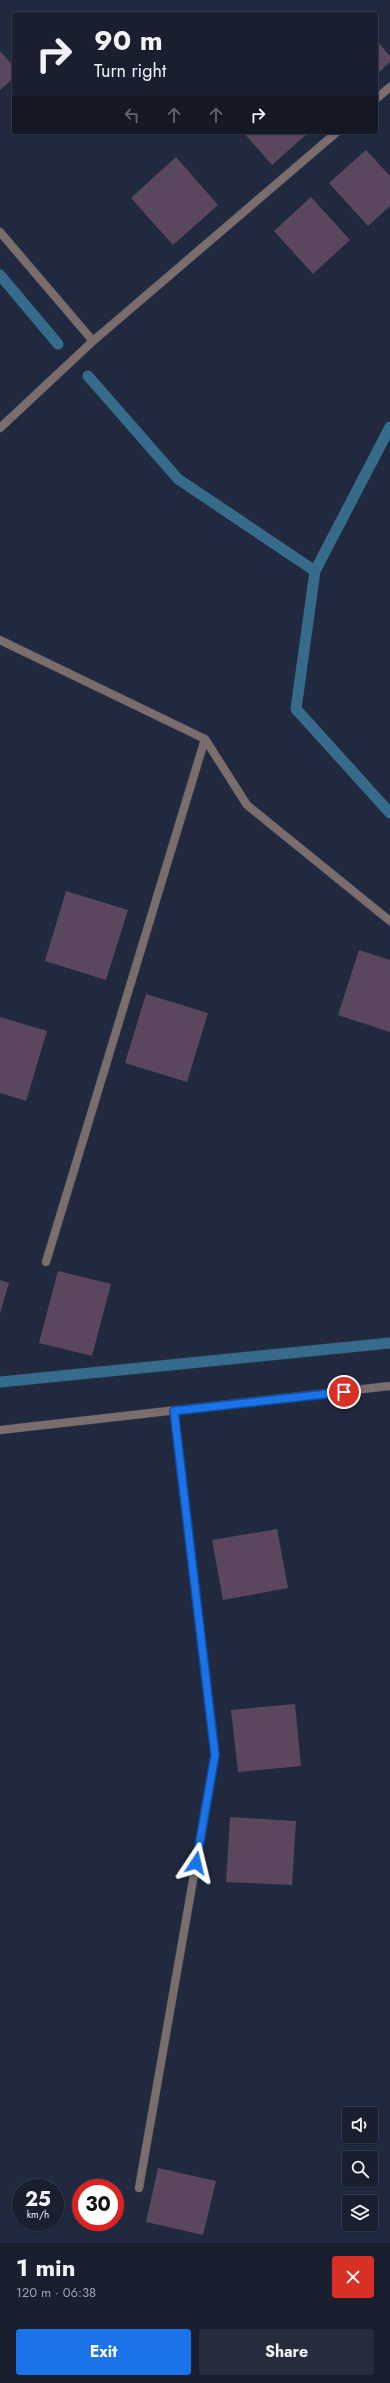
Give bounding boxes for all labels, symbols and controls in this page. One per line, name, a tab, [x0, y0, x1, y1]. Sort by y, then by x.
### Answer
text: 90 m	[94, 20, 163, 61]
icon: right	[28, 28, 80, 80]
text: Turn right	[94, 58, 166, 84]
icon: left	[121, 104, 143, 126]
icon: ahead	[163, 104, 185, 126]
icon: ahead	[205, 104, 227, 126]
icon: right	[247, 104, 269, 126]
pin	[327, 1375, 361, 1409]
icon: arrive	[333, 1381, 355, 1403]
position arrow	[175, 1842, 217, 1884]
map controls	[342, 2107, 378, 2231]
button: sound	[342, 2107, 378, 2143]
button: search	[342, 2151, 378, 2187]
speed limit sign: 30	[72, 2179, 124, 2231]
text: 25	[25, 2185, 51, 2214]
button: layers	[342, 2195, 378, 2231]
text: km/h	[27, 2207, 49, 2222]
text: 1 min	[16, 2250, 76, 2285]
button: close	[332, 2256, 374, 2298]
text: 120 m · 06:38	[16, 2283, 96, 2302]
button: Exit	[16, 2329, 191, 2375]
button: Share	[199, 2329, 374, 2375]

